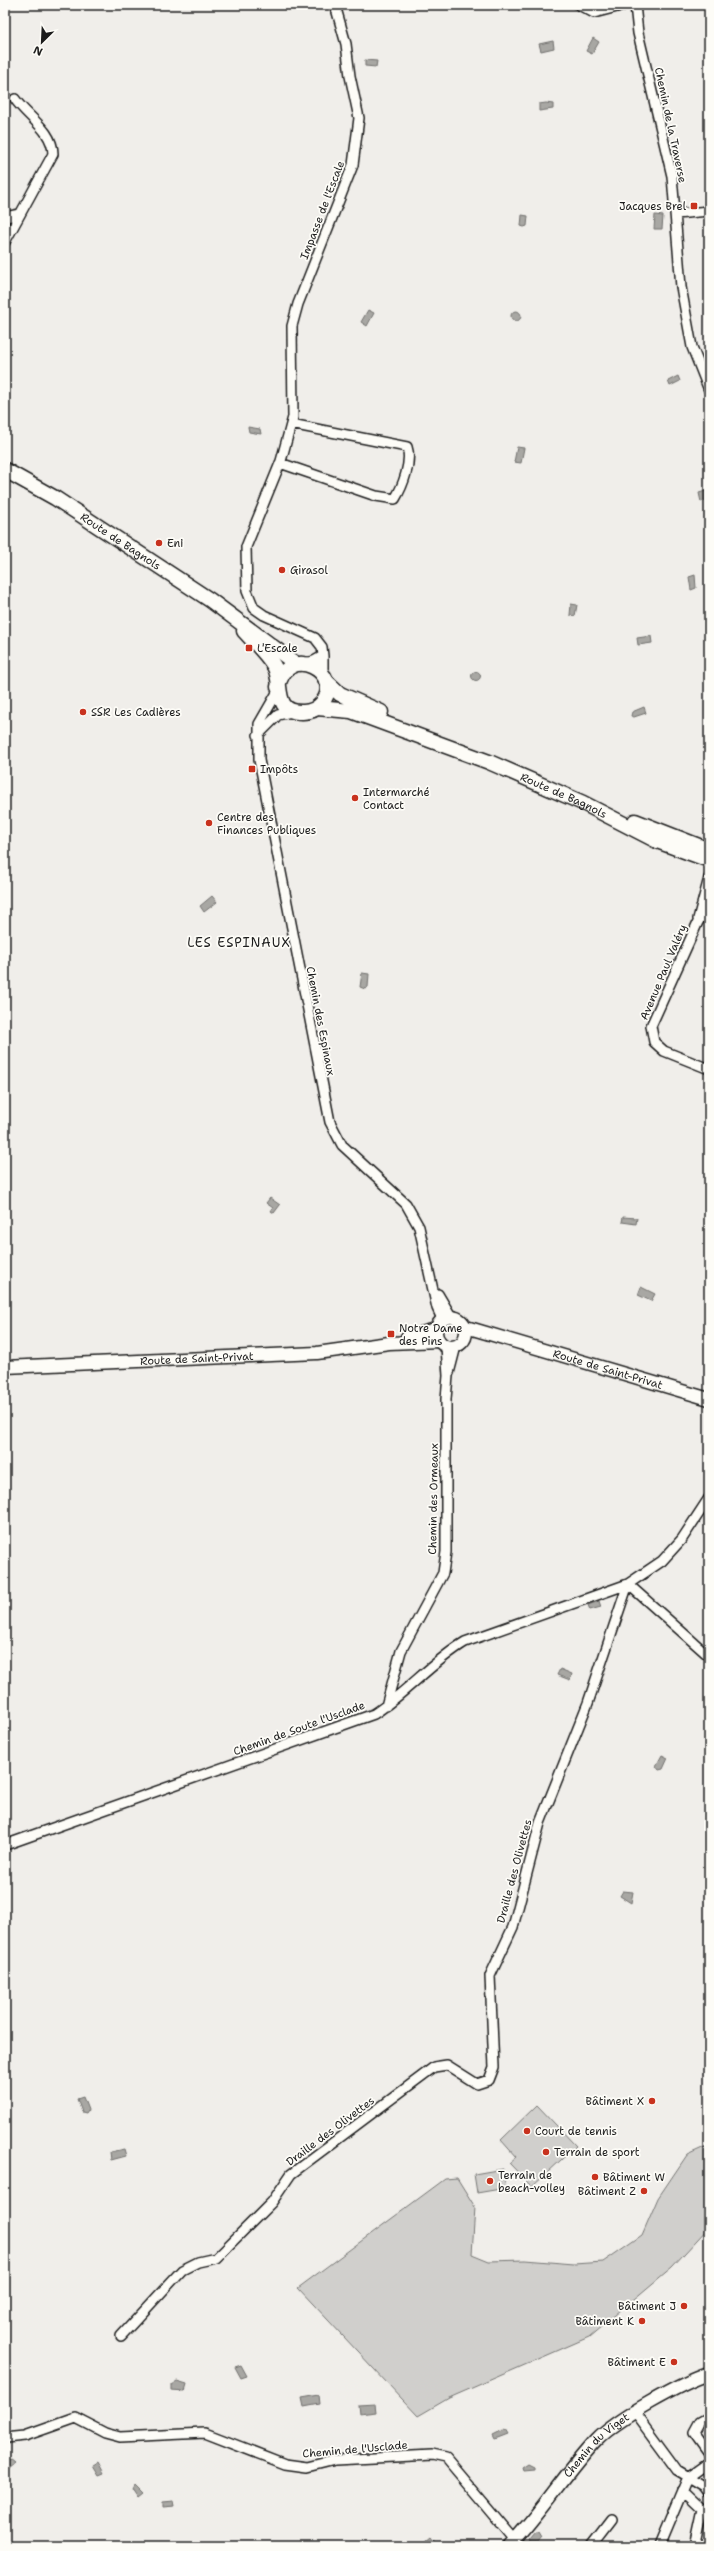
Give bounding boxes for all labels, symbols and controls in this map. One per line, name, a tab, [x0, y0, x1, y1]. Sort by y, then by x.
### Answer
north arrow	[22, 22, 62, 62]
text: N	[31, 42, 45, 59]
street label: Chemin de la Traverse	[651, 66, 690, 184]
street label: Impasse de l'Escale	[297, 159, 348, 262]
place label: Jacques Brel	[619, 199, 687, 214]
marker: Jacques Brel	[689, 201, 699, 211]
street label: Route de Bagnols	[77, 510, 164, 574]
place label: Eni	[167, 536, 183, 551]
marker: Eni	[154, 538, 164, 548]
place label: Girasol	[290, 563, 328, 578]
marker: Girasol	[277, 565, 287, 575]
place label: L'Escale	[257, 641, 298, 656]
marker: L'Escale	[244, 643, 254, 653]
place label: SSR Les Cadières	[91, 705, 181, 720]
marker: SSR Les Cadières	[78, 707, 88, 717]
place label: Impôts	[260, 762, 298, 777]
marker: Impôts	[247, 764, 257, 774]
street label: Route de Bagnols	[518, 770, 609, 822]
place label: Intermarché Contact	[363, 785, 430, 813]
marker: Intermarché Contact	[350, 793, 360, 803]
place label: Centre des Finances Publiques	[217, 810, 316, 838]
marker: Centre des Finances Publiques	[204, 818, 214, 828]
street label: Avenue Paul Valéry	[637, 922, 690, 1022]
district label: LES ESPINAUX	[187, 934, 291, 951]
street label: Chemin des Espinaux	[303, 965, 339, 1077]
place label: Notre Dame des Pins	[399, 1321, 463, 1349]
marker: Notre Dame des Pins	[386, 1329, 396, 1339]
street label: Route de Saint-Privat	[551, 1346, 665, 1393]
street label: Route de Saint-Privat	[140, 1349, 254, 1369]
street label: Chemin des Ormeaux	[425, 1443, 442, 1555]
street label: Chemin de Soute l'Usclade	[231, 1698, 367, 1759]
street label: Draille des Olivettes	[493, 1818, 536, 1925]
street label: Draille des Olivettes	[283, 2093, 377, 2170]
place label: Bâtiment X	[585, 2094, 644, 2109]
marker: Bâtiment X	[647, 2096, 657, 2106]
place label: Court de tennis	[535, 2124, 617, 2139]
marker: Court de tennis	[522, 2126, 532, 2136]
place label: Terrain de sport	[554, 2145, 640, 2160]
marker: Terrain de sport	[541, 2147, 551, 2157]
place label: Terrain de beach-volley	[498, 2168, 565, 2196]
place label: Bâtiment W	[603, 2170, 666, 2185]
marker: Bâtiment W	[590, 2172, 600, 2182]
marker: Terrain de beach-volley	[485, 2176, 495, 2186]
place label: Bâtiment Z	[578, 2184, 636, 2199]
marker: Bâtiment Z	[639, 2186, 649, 2196]
place label: Bâtiment J	[618, 2299, 676, 2314]
marker: Bâtiment J	[679, 2301, 689, 2311]
place label: Bâtiment K	[575, 2314, 634, 2329]
marker: Bâtiment K	[637, 2316, 647, 2326]
place label: Bâtiment E	[608, 2355, 666, 2370]
marker: Bâtiment E	[669, 2357, 679, 2367]
street label: Chemin du Viget	[560, 2410, 632, 2481]
street label: Chemin de l'Usclade	[302, 2437, 408, 2462]

